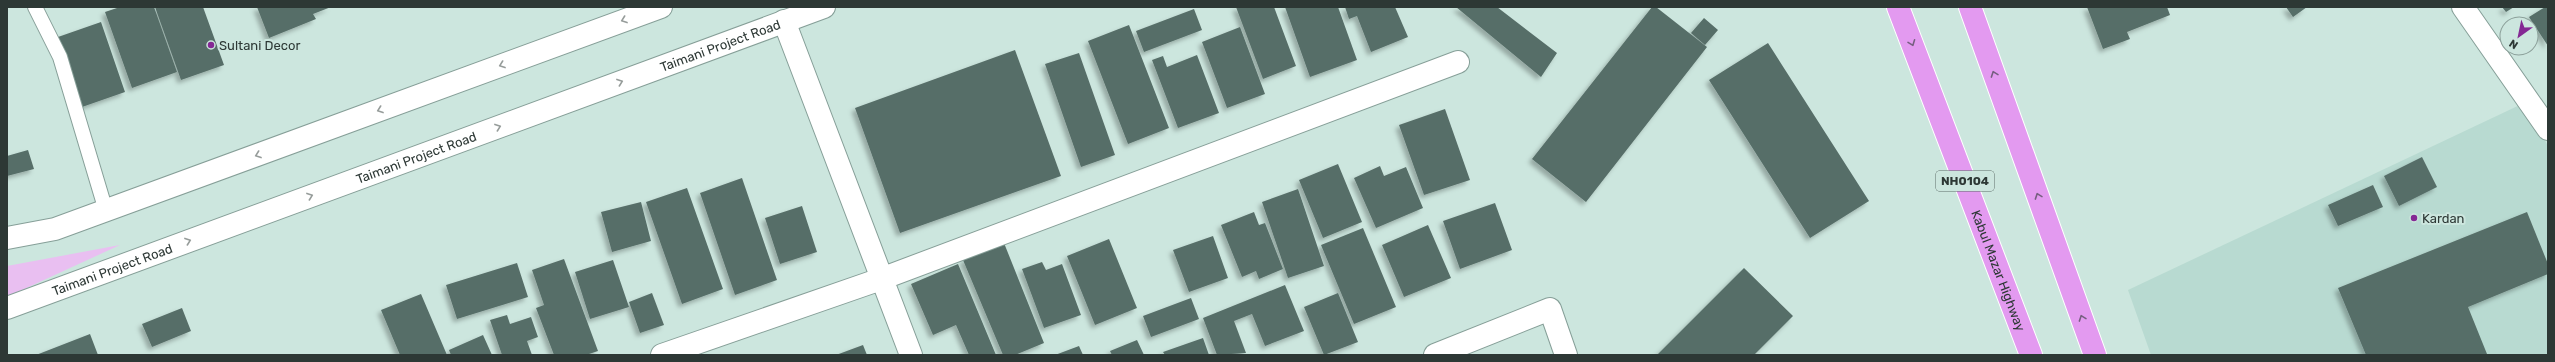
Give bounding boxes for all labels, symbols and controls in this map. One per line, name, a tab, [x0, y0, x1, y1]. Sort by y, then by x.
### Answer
one-way arrow	[621, 16, 628, 24]
street label: Taimani Project Road	[658, 16, 782, 74]
north arrow	[2499, 16, 2539, 56]
text: N	[2507, 36, 2521, 52]
place label: Sultani Decor	[219, 38, 300, 53]
marker: Sultani Decor	[206, 40, 216, 50]
one-way arrow	[1908, 40, 1916, 47]
one-way arrow	[499, 61, 506, 69]
one-way arrow	[1991, 70, 1999, 77]
one-way arrow	[616, 78, 623, 86]
one-way arrow	[377, 105, 384, 114]
one-way arrow	[494, 123, 501, 131]
street label: Taimani Project Road	[354, 128, 478, 186]
one-way arrow	[254, 150, 261, 158]
road number: NH0104	[1936, 171, 1994, 191]
one-way arrow	[307, 192, 314, 201]
one-way arrow	[2035, 192, 2043, 199]
street label: Kabul Mazar Highway	[1969, 208, 2029, 333]
place label: Kardan	[2422, 211, 2465, 226]
marker: Kardan	[2409, 213, 2419, 223]
one-way arrow	[185, 237, 192, 246]
street label: Taimani Project Road	[50, 240, 174, 298]
one-way arrow	[2078, 315, 2087, 322]

